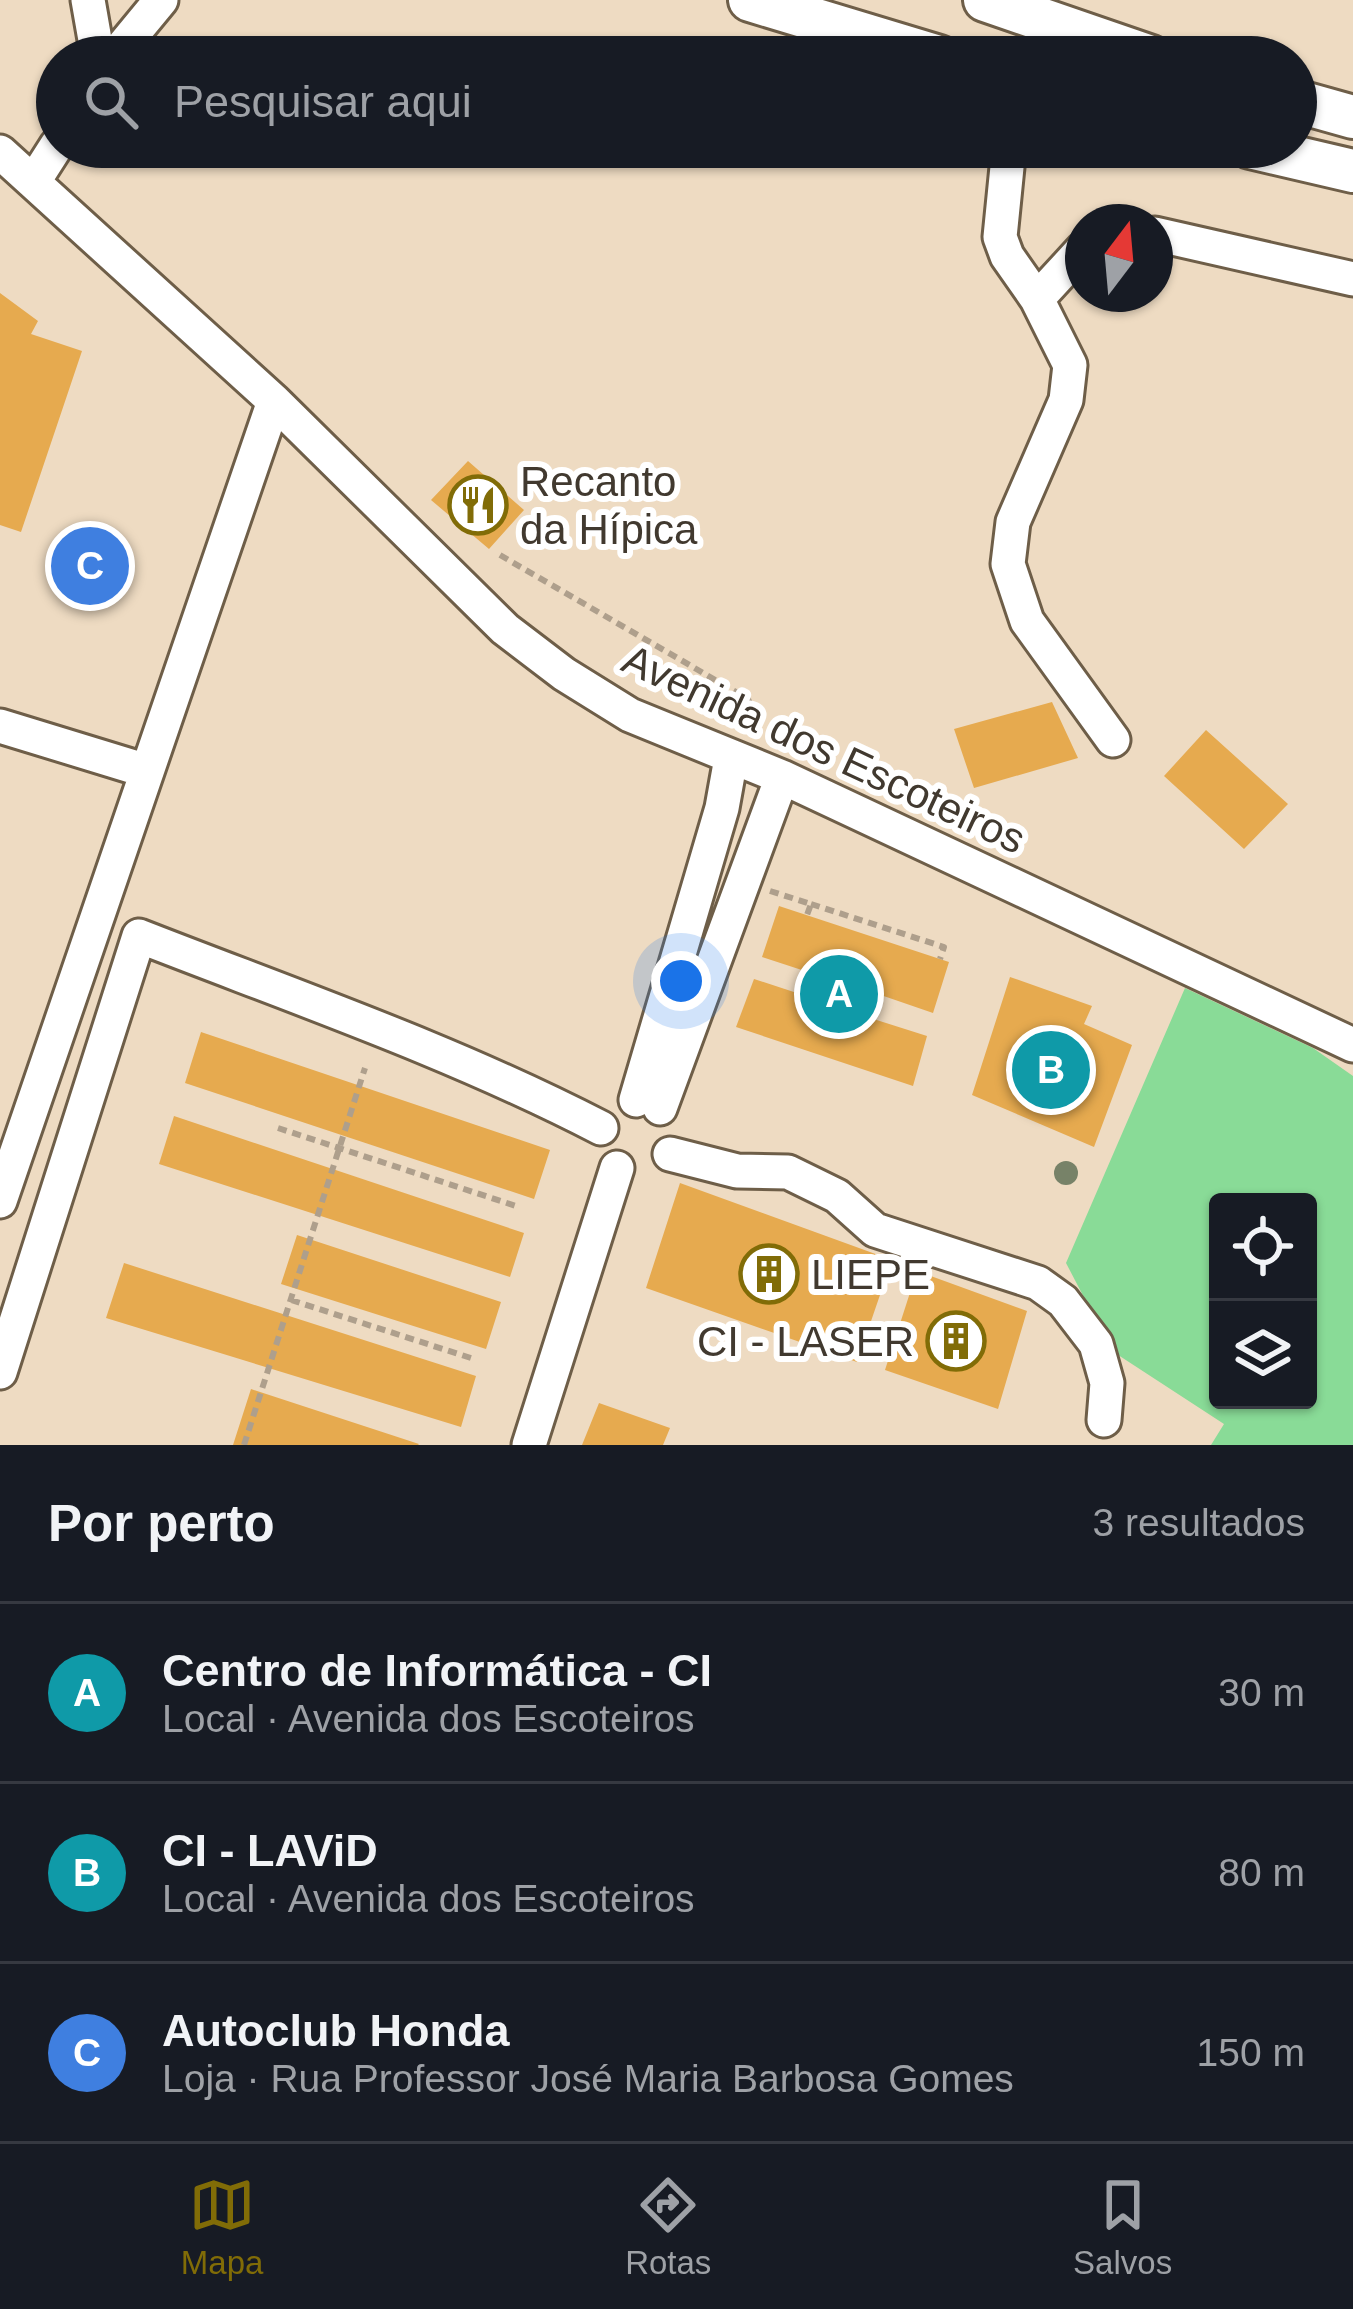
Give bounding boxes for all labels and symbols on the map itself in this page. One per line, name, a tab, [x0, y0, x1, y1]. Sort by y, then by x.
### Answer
north arrow	[1065, 204, 1173, 312]
place label: Recanto da Hípica	[520, 458, 698, 553]
restaurant icon: Recanto da Hípica	[447, 474, 509, 536]
pin: C	[51, 521, 129, 611]
street label: Avenida dos Escoteiros	[616, 635, 1032, 863]
pin: A	[800, 949, 878, 1039]
your location	[651, 951, 711, 1011]
pin: B	[1012, 1025, 1090, 1115]
building icon: LIEPE	[738, 1243, 800, 1305]
place label: LIEPE	[811, 1251, 930, 1298]
building icon: CI - LASER	[925, 1310, 987, 1372]
place label: CI - LASER	[697, 1318, 914, 1365]

